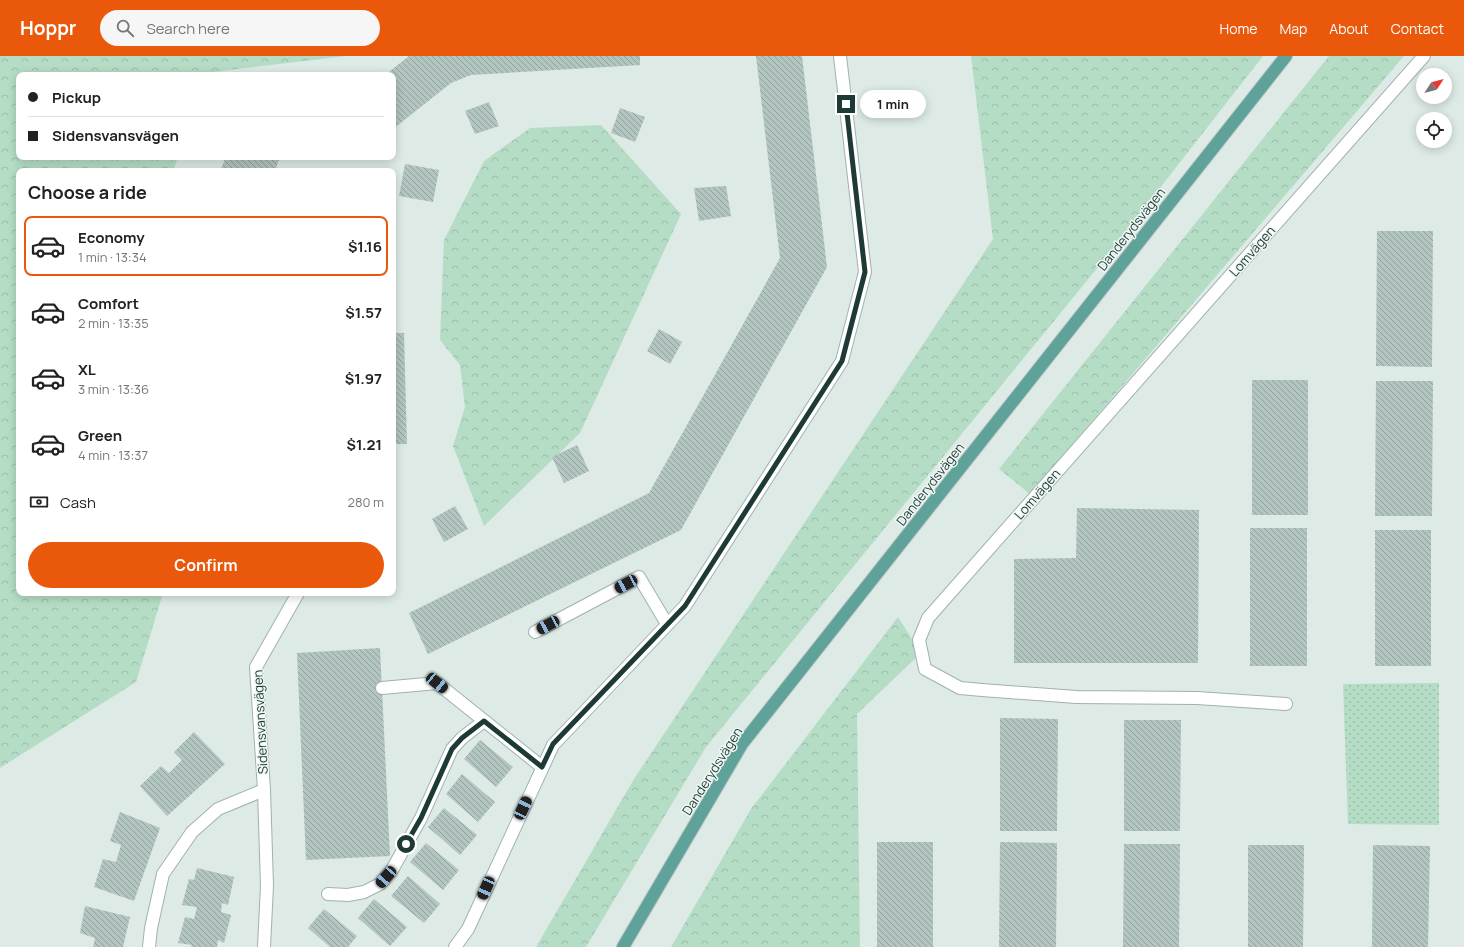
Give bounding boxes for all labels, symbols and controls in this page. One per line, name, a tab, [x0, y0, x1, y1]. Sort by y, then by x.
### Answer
search box	[100, 10, 380, 46]
text: Hoppr	[20, 15, 76, 41]
icon: search	[114, 17, 136, 39]
text: Search here	[146, 18, 230, 39]
text: Home	[1220, 19, 1257, 38]
text: Map	[1279, 19, 1307, 38]
text: About	[1329, 19, 1369, 38]
text: Contact	[1391, 19, 1444, 38]
north arrow	[1416, 68, 1452, 104]
map controls	[1416, 68, 1452, 148]
text: Pickup	[52, 87, 101, 108]
callout: 1 min	[860, 90, 926, 118]
route end	[837, 95, 855, 113]
text: 1 min	[877, 95, 909, 113]
button: locate	[1416, 112, 1452, 148]
text: Sidensvansvägen	[52, 125, 179, 146]
text: Choose a ride	[28, 180, 147, 204]
street label: Danderydsvägen	[1093, 184, 1169, 274]
street label: Lomvägen	[1225, 222, 1279, 280]
text: Economy	[78, 227, 145, 248]
icon: car	[30, 228, 66, 264]
text: $1.16	[348, 236, 382, 257]
text: 1 min · 13:34	[78, 248, 147, 266]
text: Comfort	[78, 293, 139, 314]
icon: car	[30, 294, 66, 330]
text: $1.57	[345, 302, 382, 323]
text: 2 min · 13:35	[78, 314, 149, 332]
text: XL	[78, 359, 96, 380]
icon: car	[30, 360, 66, 396]
text: $1.97	[345, 368, 382, 389]
text: 3 min · 13:36	[78, 380, 149, 398]
text: Green	[78, 425, 122, 446]
icon: car	[30, 426, 66, 462]
text: $1.21	[347, 434, 382, 455]
street label: Danderydsvägen	[892, 439, 968, 529]
text: 4 min · 13:37	[78, 446, 148, 464]
street label: Lomvägen	[1010, 465, 1064, 523]
icon: cash	[28, 491, 50, 513]
text: Cash	[60, 492, 96, 513]
text: 280 m	[347, 493, 384, 511]
button: Confirm	[28, 542, 384, 588]
car	[613, 573, 639, 595]
car	[535, 614, 561, 636]
street label: Sidensvansvägen	[248, 669, 272, 775]
car	[424, 671, 450, 695]
street label: Danderydsvägen	[678, 724, 746, 818]
car	[512, 795, 534, 821]
route start	[397, 835, 415, 853]
car	[374, 864, 398, 890]
car	[476, 875, 496, 901]

